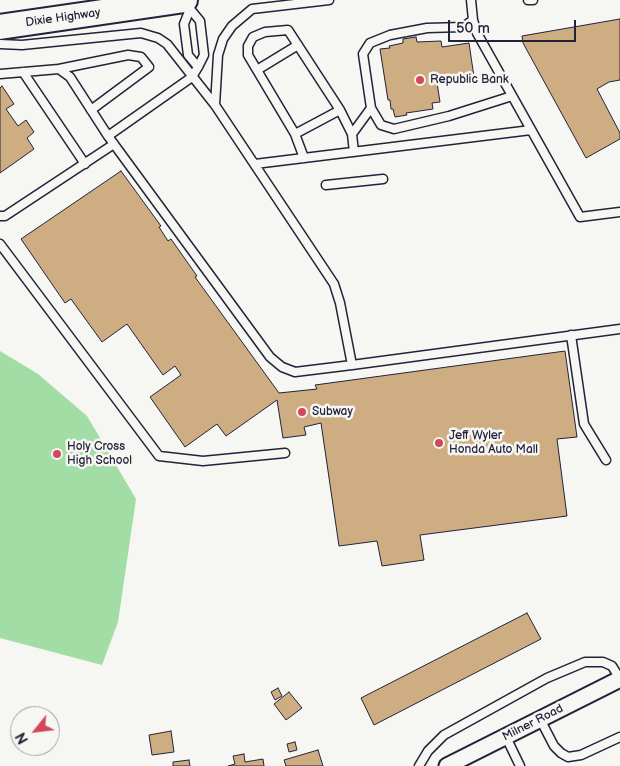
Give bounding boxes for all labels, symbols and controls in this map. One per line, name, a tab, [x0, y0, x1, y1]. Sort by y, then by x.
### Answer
street label: Dixie Highway	[25, 6, 101, 30]
scale bar	[450, 10, 578, 42]
text: 50 m	[456, 19, 490, 38]
place label: Republic Bank	[430, 73, 509, 87]
marker: Republic Bank	[414, 74, 426, 86]
place label: Subway	[312, 405, 353, 419]
marker: Subway	[296, 406, 308, 418]
place label: Jeff Wyler Honda Auto Mall	[449, 429, 538, 457]
marker: Jeff Wyler Honda Auto Mall	[433, 437, 445, 449]
place label: Holy Cross High School	[67, 440, 132, 468]
marker: Holy Cross High School	[51, 448, 63, 460]
street label: Milner Road	[500, 702, 566, 744]
north arrow	[10, 706, 60, 756]
text: N	[12, 729, 32, 747]

